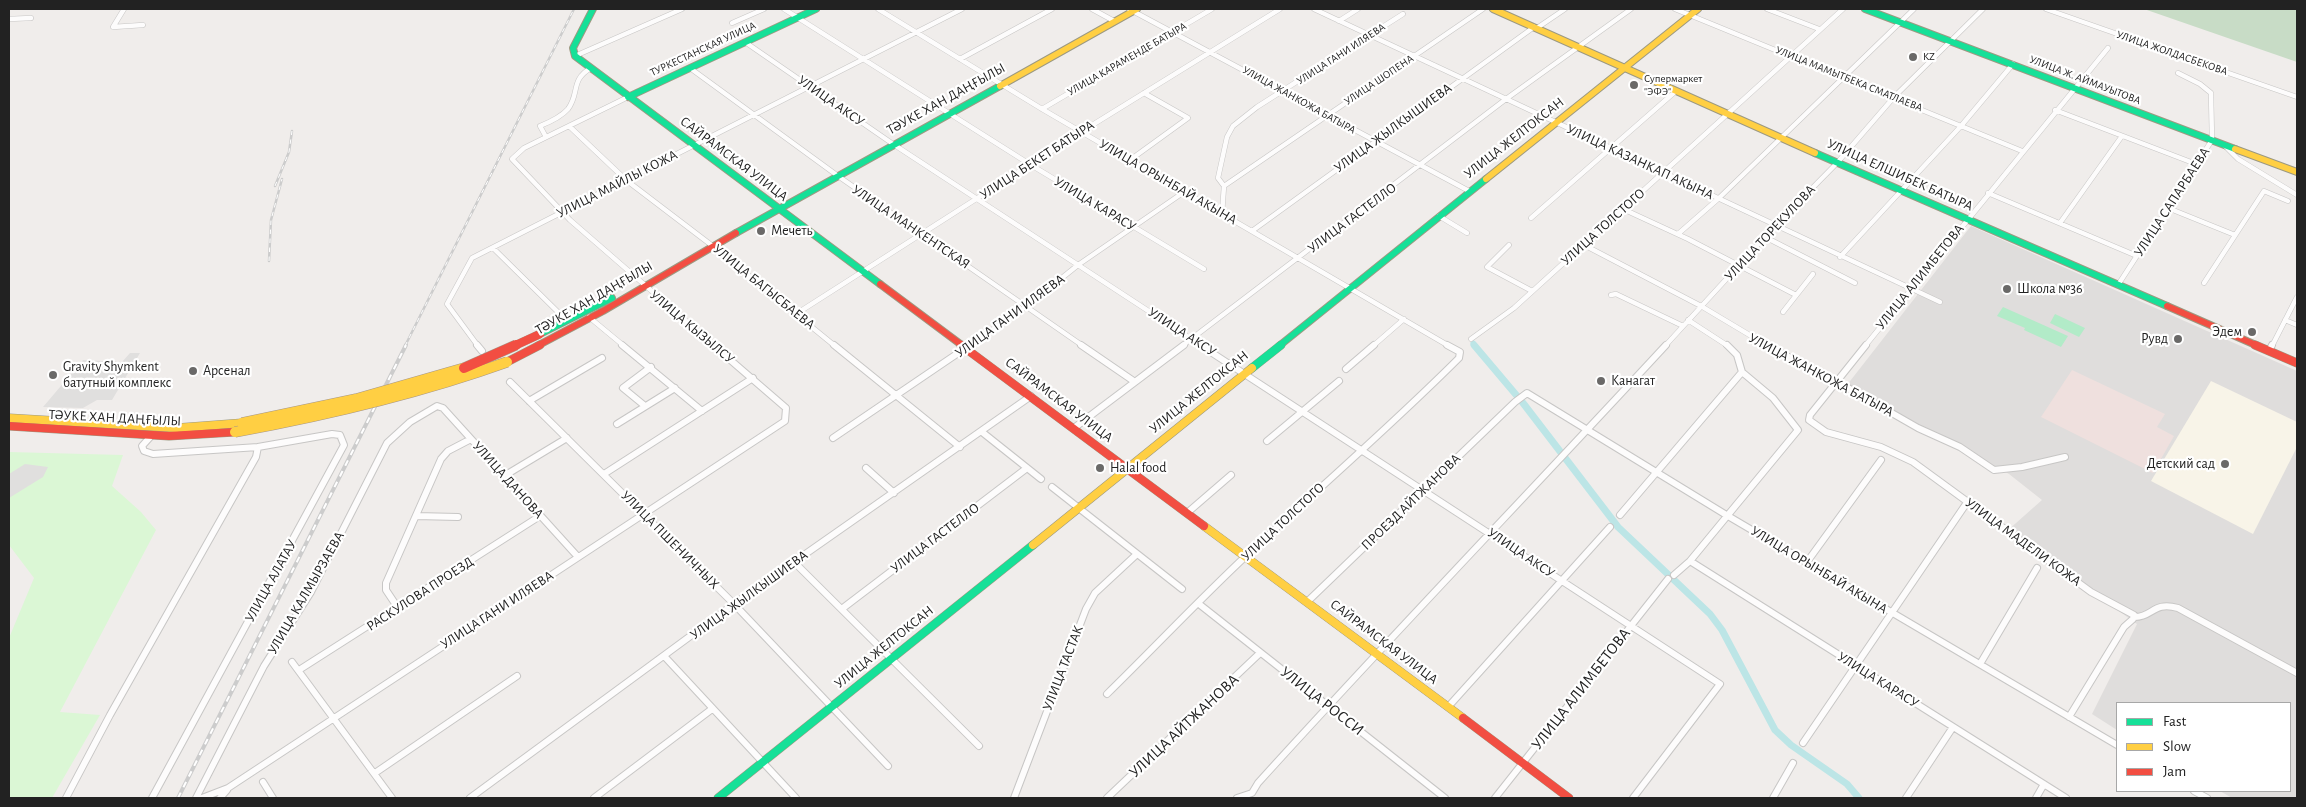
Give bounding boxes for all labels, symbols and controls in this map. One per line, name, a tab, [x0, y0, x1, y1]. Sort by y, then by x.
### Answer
street label: ТУРКЕСТАНСКАЯ УЛИЦА	[648, 19, 758, 79]
street label: УЛИЦА КАРАМЕНДЕ БАТЫРА	[1065, 19, 1189, 99]
street label: УЛИЦА ГАНИ ИЛЯЕВА	[1294, 20, 1388, 88]
street label: УЛИЦА ЖОЛДАСБЕКОВА	[2115, 28, 2229, 78]
street label: УЛИЦА МАМЫТБЕКА СМАТЛАЕВА	[1774, 43, 1924, 115]
place label: KZ	[1923, 50, 1935, 64]
marker: KZ	[1907, 51, 1919, 63]
street label: УЛИЦА ШОПЕНА	[1342, 52, 1416, 108]
street label: УЛИЦА Ж. АЙМАУЫТОВА	[2027, 53, 2143, 107]
street label: ТӘУКЕ ХАН ДАҢҒЫЛЫ	[884, 60, 1008, 138]
street label: УЛИЦА ЖАНКОЖА БАТЫРА	[1240, 63, 1358, 137]
street label: УЛИЦА АКСУ	[794, 72, 868, 130]
place label: Супермаркет "ЭФЭ"	[1644, 72, 1702, 98]
marker: Супермаркет "ЭФЭ"	[1628, 79, 1640, 91]
street label: УЛИЦА ЖЫЛКЫШИЕВА	[1331, 80, 1455, 176]
street label: УЛИЦА ЖЕЛТОКСАН	[1461, 94, 1567, 182]
street label: САЙРАМСКАЯ УЛИЦА	[677, 113, 791, 205]
street label: УЛИЦА БЕКЕТ БАТЫРА	[977, 117, 1097, 203]
street label: УЛИЦА КАЗАНКАП АКЫНА	[1564, 120, 1716, 204]
street label: УЛИЦА ЕЛШИБЕК БАТЫРА	[1824, 135, 1976, 215]
street label: УЛИЦА ОРЫНБАЙ АКЫНА	[1096, 136, 1240, 228]
street label: УЛИЦА САПАРБАЕВА	[2130, 144, 2214, 260]
street label: УЛИЦА МАЙЛЫ КОЖА	[554, 146, 680, 222]
street label: УЛИЦА КАРАСУ	[1051, 173, 1139, 235]
street label: УЛИЦА ГАСТЕЛЛО	[1304, 179, 1400, 257]
street label: УЛИЦА МАНКЕНТСКАЯ	[849, 181, 973, 273]
street label: УЛИЦА ТОРЕКУЛОВА	[1721, 181, 1819, 285]
street label: УЛИЦА ТОЛСТОГО	[1557, 185, 1649, 269]
street label: УЛИЦА АЛИМБЕТОВА	[1872, 221, 1968, 333]
place label: Мечеть	[771, 223, 813, 239]
marker: Мечеть	[755, 225, 767, 237]
street label: УЛИЦА БАГЫСБАЕВА	[710, 241, 818, 333]
street label: ТӘУКЕ ХАН ДАҢҒЫЛЫ	[532, 258, 656, 338]
street label: УЛИЦА ГАНИ ИЛЯЕВА	[952, 271, 1068, 361]
place label: Школа №36	[2017, 281, 2083, 297]
marker: Школа №36	[2001, 283, 2013, 295]
street label: УЛИЦА КЫЗЫЛСУ	[646, 287, 738, 367]
street label: УЛИЦА АКСУ	[1145, 304, 1219, 360]
place label: Эдем	[2212, 324, 2242, 340]
marker: Эдем	[2246, 326, 2258, 338]
street label: УЛИЦА ЖАНКОЖА БАТЫРА	[1745, 330, 1897, 420]
place label: Рувд	[2141, 331, 2168, 347]
marker: Рувд	[2172, 333, 2184, 345]
street label: УЛИЦА ЖЕЛТОКСАН	[1146, 347, 1252, 437]
street label: САЙРАМСКАЯ УЛИЦА	[1002, 354, 1116, 446]
place label: Gravity Shymkent батутный комплекс	[63, 359, 171, 392]
place label: Арсенал	[203, 363, 251, 379]
marker: Арсенал	[187, 365, 199, 377]
marker: Gravity Shymkent батутный комплекс	[47, 369, 59, 381]
place label: Канагат	[1611, 373, 1655, 389]
marker: Канагат	[1595, 375, 1607, 387]
street label: ТӘУКЕ ХАН ДАҢҒЫЛЫ	[48, 406, 182, 430]
street label: УЛИЦА ДАНОВА	[469, 438, 547, 522]
street label: ПРОЕЗД АЙТЖАНОВА	[1358, 450, 1464, 554]
place label: Детский сад	[2147, 456, 2215, 472]
marker: Детский сад	[2219, 458, 2231, 470]
place label: Halal food	[1110, 460, 1166, 476]
marker: Halal food	[1094, 462, 1106, 474]
street label: УЛИЦА ТОЛСТОГО	[1238, 479, 1328, 565]
street label: УЛИЦА ПШЕНИЧНЫХ	[617, 487, 723, 593]
street label: УЛИЦА МАДЕЛИ КОЖА	[1962, 494, 2084, 590]
street label: УЛИЦА ГАСТЕЛЛО	[887, 499, 983, 577]
street label: УЛИЦА ОРЫНБАЙ АКЫНА	[1748, 522, 1890, 618]
street label: УЛИЦА АКСУ	[1484, 524, 1558, 582]
street label: УЛИЦА КАЛМЫРЗАЕВА	[264, 529, 348, 657]
street label: УЛИЦА АЛАТАУ	[241, 537, 301, 625]
street label: УЛИЦА ЖЫЛКЫШИЕВА	[687, 547, 811, 643]
street label: РАСКУЛОВА ПРОЕЗД	[363, 553, 477, 635]
street label: УЛИЦА ГАНИ ИЛЯЕВА	[437, 567, 557, 653]
street label: САЙРАМСКАЯ УЛИЦА	[1327, 596, 1441, 688]
street label: УЛИЦА ЖЕЛТОКСАН	[831, 602, 937, 692]
street label: УЛИЦА ТАСТАК	[1039, 623, 1087, 713]
street label: УЛИЦА АЛИМБЕТОВА	[1527, 624, 1635, 754]
street label: УЛИЦА КАРАСУ	[1834, 648, 1922, 712]
street label: УЛИЦА РОССИ	[1276, 662, 1368, 740]
street label: УЛИЦА АЙТЖАНОВА	[1125, 670, 1243, 782]
legend	[2116, 702, 2291, 792]
text: Fast	[2163, 714, 2186, 729]
text: Slow	[2163, 739, 2191, 754]
text: Jam	[2163, 764, 2186, 779]

